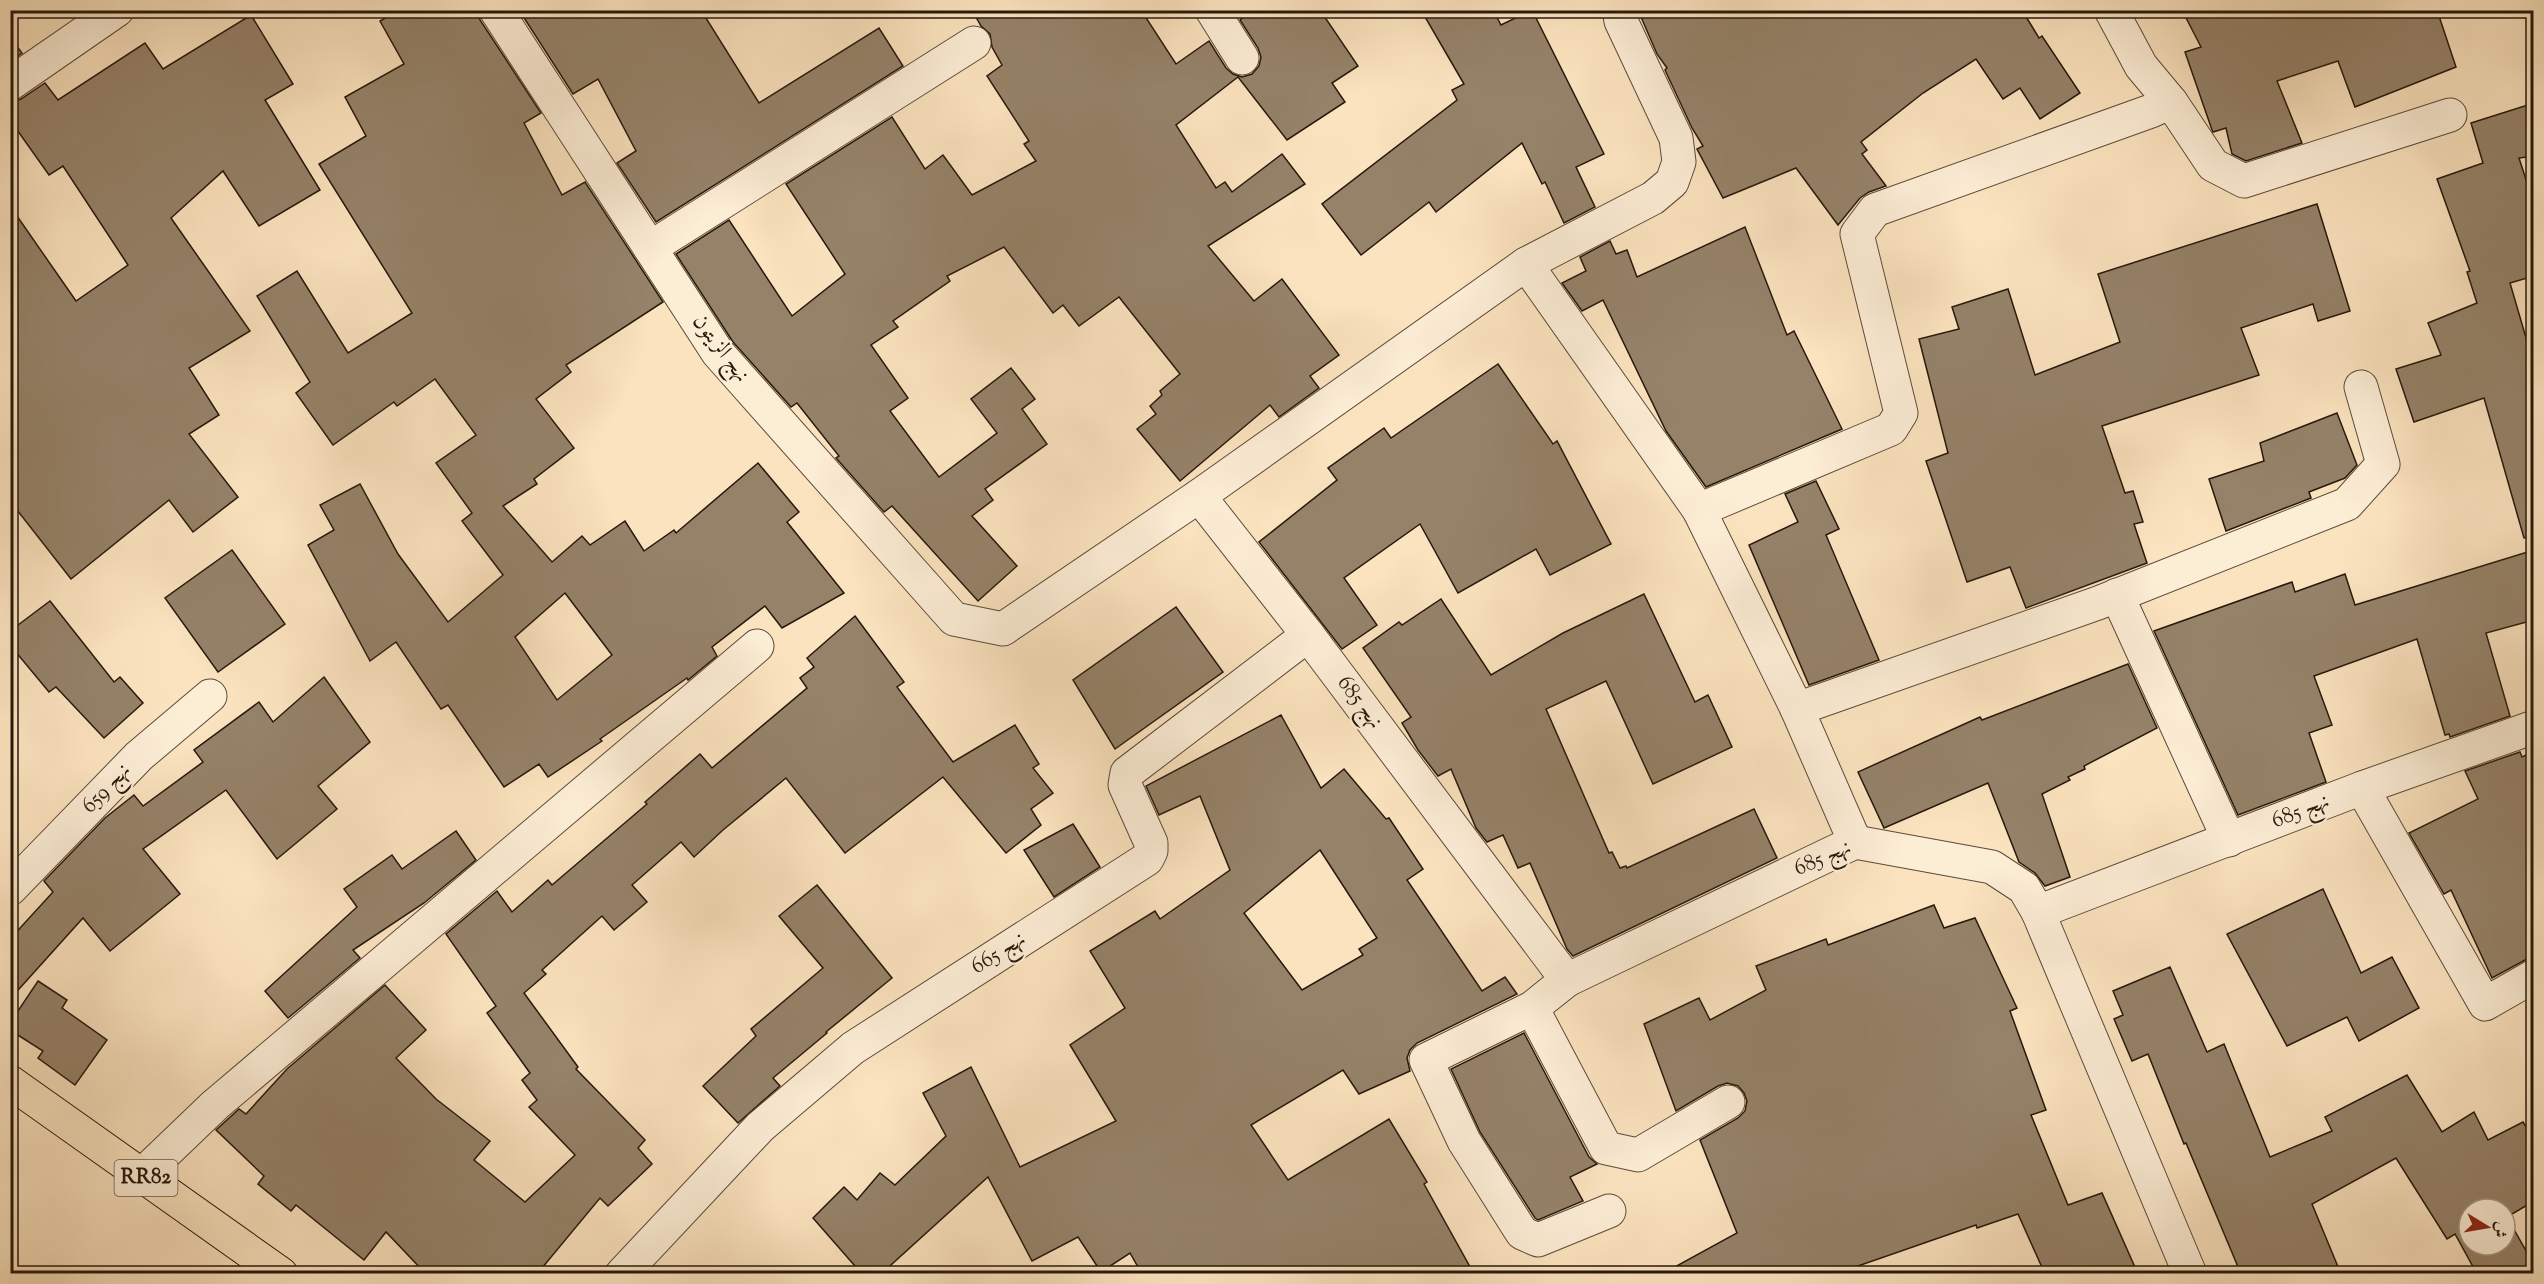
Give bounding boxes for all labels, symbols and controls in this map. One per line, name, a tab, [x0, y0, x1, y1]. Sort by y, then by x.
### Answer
street label: نهج الزيتون	[683, 308, 756, 391]
street label: نهج 685	[1327, 669, 1390, 737]
street label: نهج 659	[75, 756, 140, 822]
street label: نهج 685	[2267, 786, 2335, 839]
street label: نهج 685	[1789, 833, 1857, 886]
street label: نهج 665	[965, 925, 1033, 984]
road number: RR82	[114, 1160, 178, 1196]
north arrow	[2457, 1197, 2517, 1257]
text: ش	[2486, 1219, 2512, 1239]

